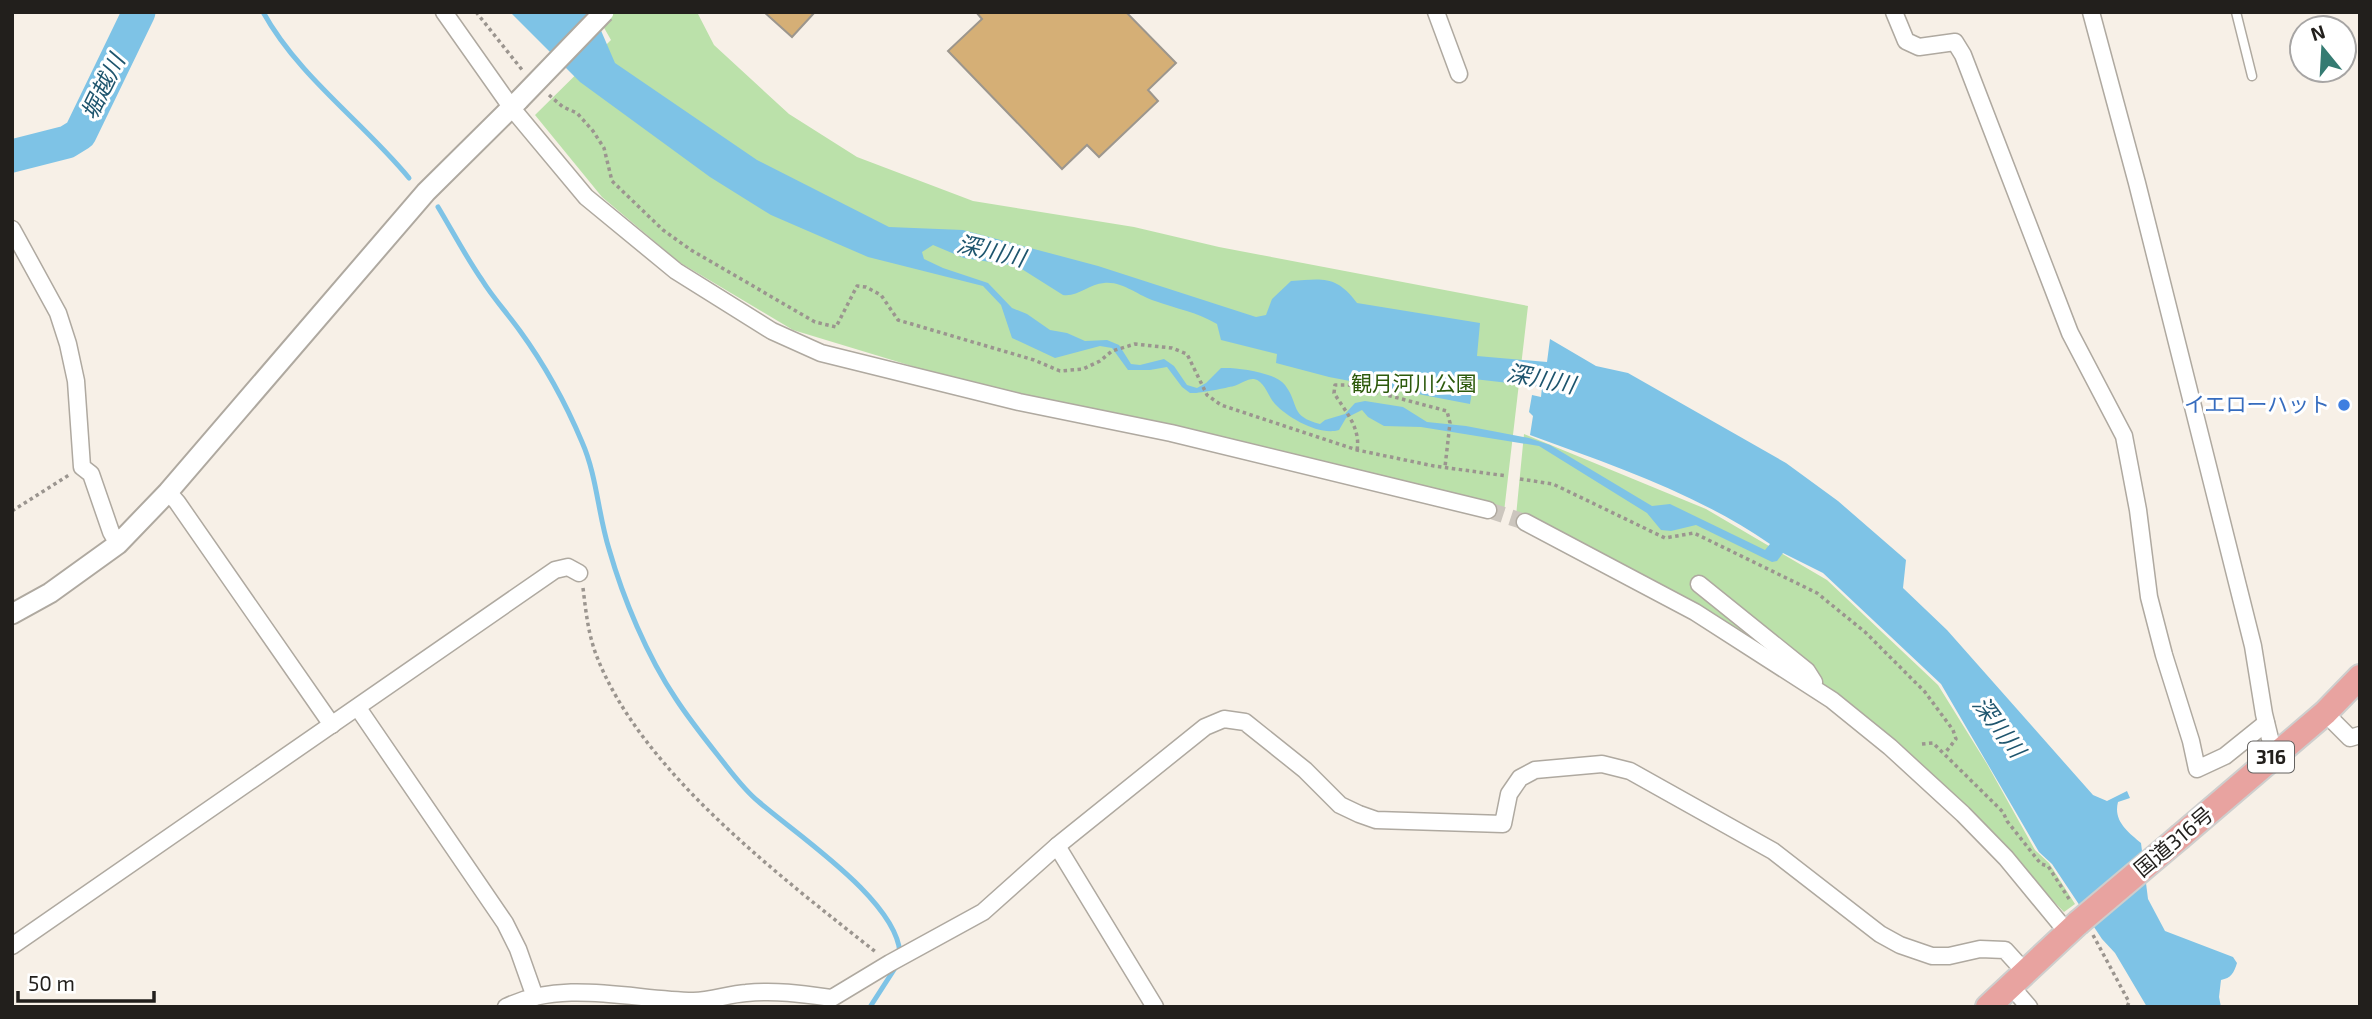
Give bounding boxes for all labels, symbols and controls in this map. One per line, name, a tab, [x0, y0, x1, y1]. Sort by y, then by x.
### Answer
north arrow	[2288, 14, 2358, 84]
text: N	[2308, 19, 2328, 45]
water label: 堀越川	[74, 47, 131, 124]
water label: 深川川	[954, 229, 1031, 272]
water label: 深川川	[1505, 358, 1581, 399]
park label: 観月河川公園	[1351, 370, 1477, 395]
place label: イエローハット	[2184, 391, 2330, 416]
marker: イエローハット	[2336, 397, 2352, 413]
water label: 深川川	[1968, 690, 2034, 765]
road number: 316	[2248, 742, 2294, 772]
street label: 国道316号	[2129, 801, 2217, 881]
scale bar	[18, 960, 154, 1004]
text: 50 m	[28, 970, 75, 995]

